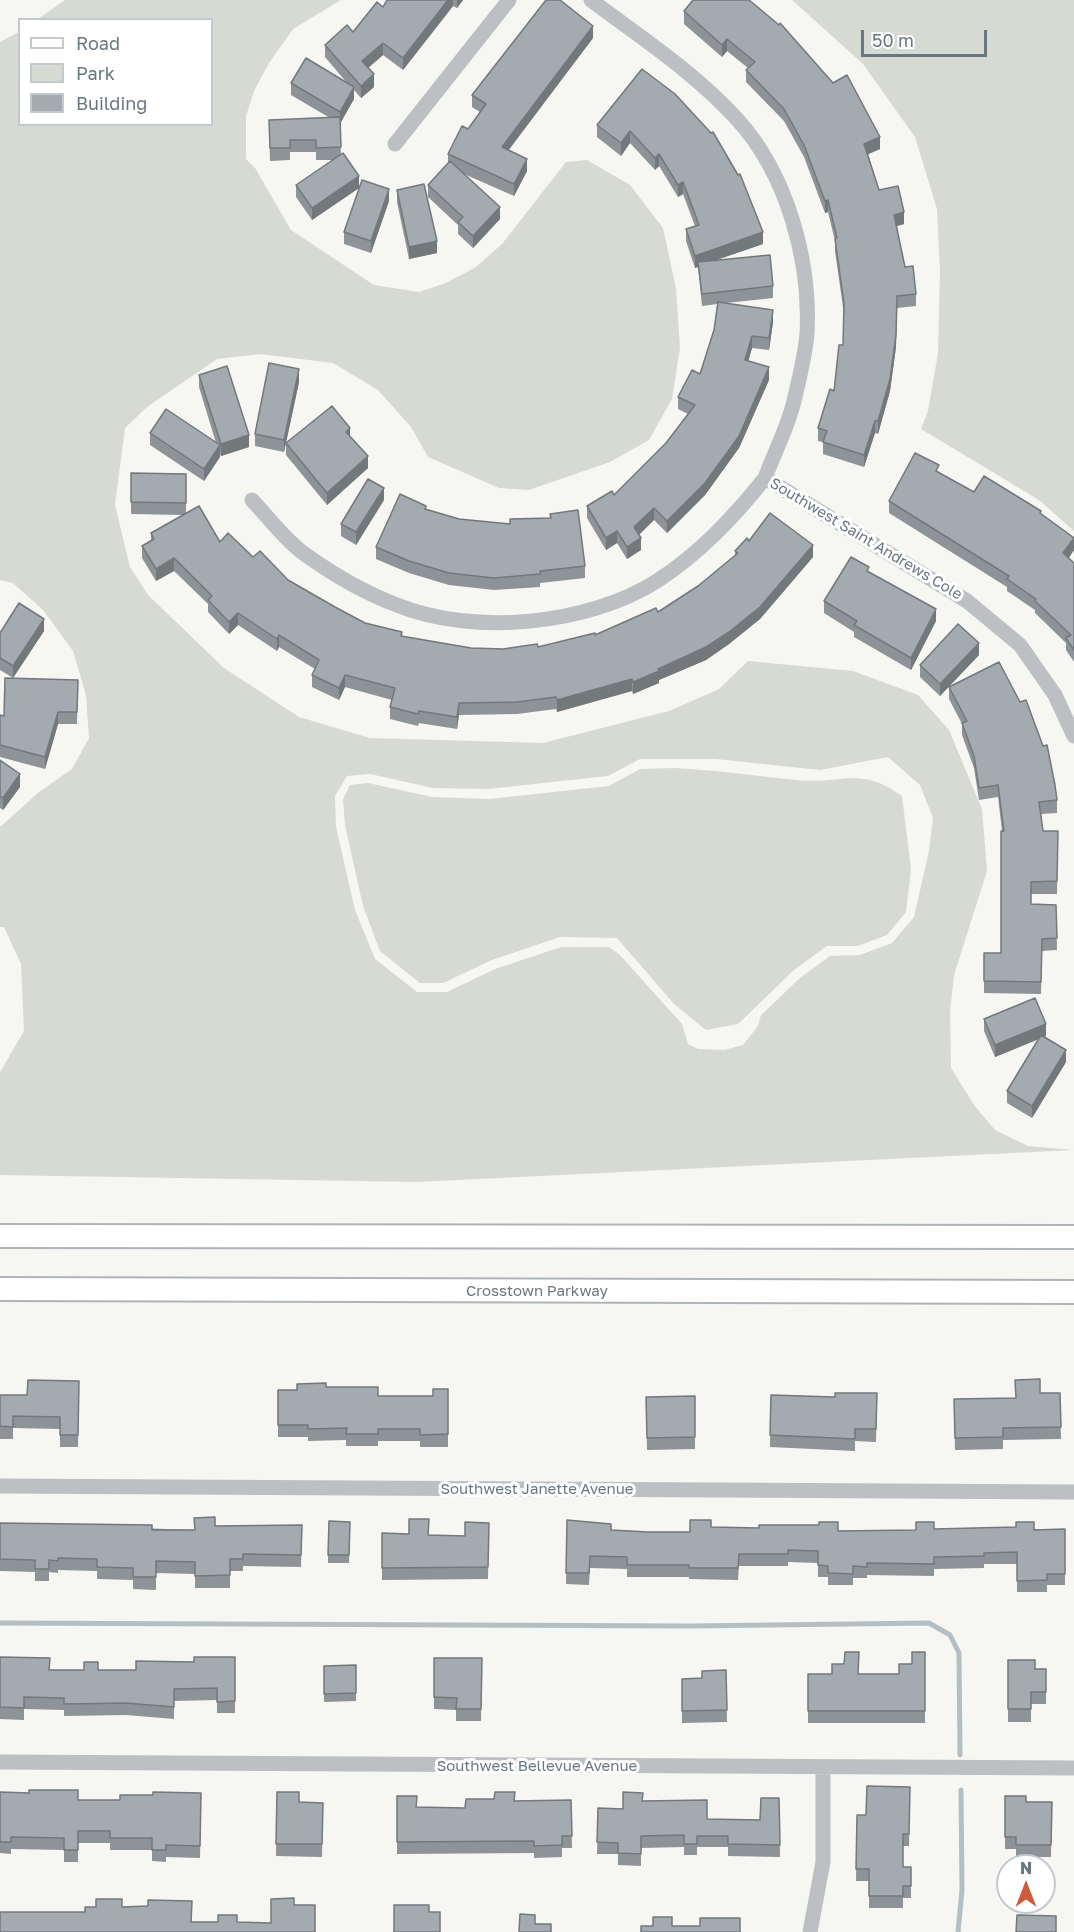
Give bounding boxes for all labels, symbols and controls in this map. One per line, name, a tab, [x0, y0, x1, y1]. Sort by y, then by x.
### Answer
legend	[18, 18, 213, 126]
scale bar	[864, 18, 990, 56]
text: 50 m	[872, 29, 914, 51]
text: Road	[76, 32, 120, 54]
text: Park	[76, 62, 115, 84]
text: Building	[76, 92, 147, 114]
street label: Southwest Saint Andrews Cole	[767, 474, 965, 604]
street label: Crosstown Parkway	[466, 1282, 608, 1300]
street label: Southwest Janette Avenue	[440, 1480, 634, 1498]
street label: Southwest Bellevue Avenue	[437, 1757, 637, 1775]
north arrow	[996, 1854, 1056, 1914]
text: N	[1020, 1858, 1032, 1878]

